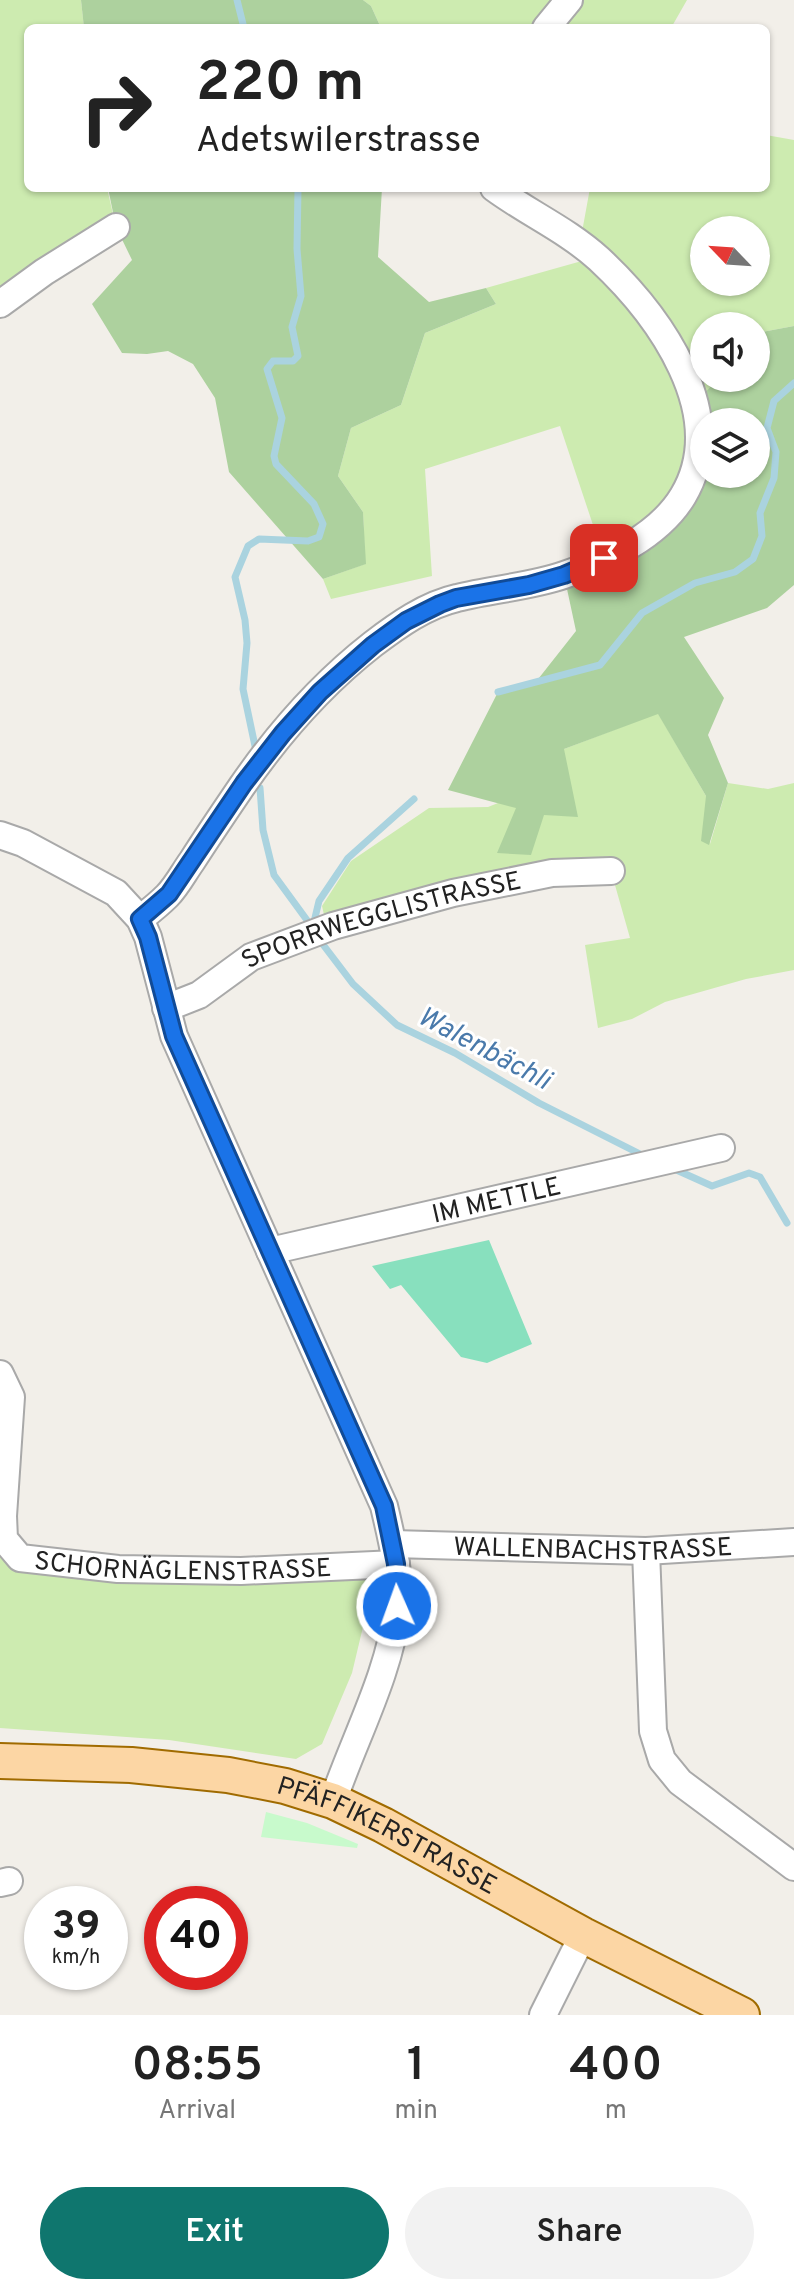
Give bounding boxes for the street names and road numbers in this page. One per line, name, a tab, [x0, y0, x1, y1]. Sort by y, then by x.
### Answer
street label: SPORRWEGGLISTRASSE	[236, 866, 524, 978]
street label: IM METTLE	[429, 1171, 564, 1232]
street label: WALLENBACHSTRASSE	[453, 1532, 733, 1570]
street label: SCHORNÄGLENSTRASSE	[32, 1546, 332, 1590]
street label: PFÄFFIKERSTRASSE	[272, 1770, 502, 1903]

